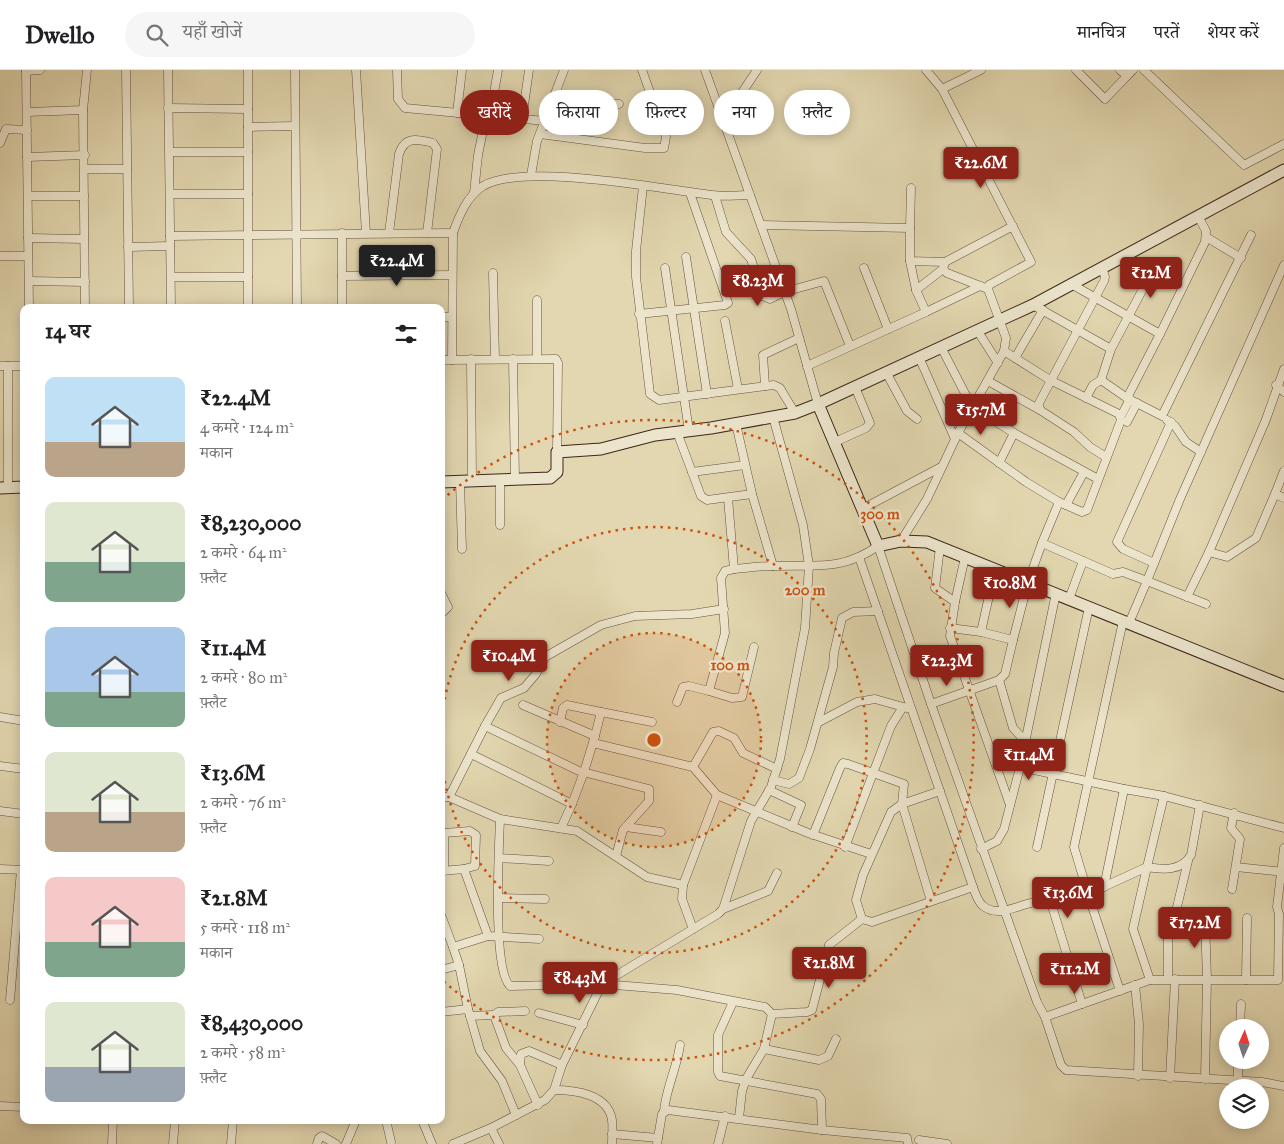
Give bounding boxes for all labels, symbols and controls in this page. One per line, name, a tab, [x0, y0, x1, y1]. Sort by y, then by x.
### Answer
search box	[125, 12, 475, 57]
text: Dwello	[25, 20, 95, 50]
text: यहाँ खोजें	[183, 20, 242, 43]
icon: search	[143, 21, 171, 49]
text: मानचित्र	[1077, 21, 1126, 43]
text: परतें	[1154, 21, 1179, 43]
text: शेयर करें	[1207, 21, 1259, 43]
chip: खरीदें	[460, 90, 529, 135]
chip: किराया	[539, 90, 618, 135]
chip: फ़िल्टर	[628, 90, 704, 135]
chip: नया	[714, 90, 774, 135]
chip: फ़्लैट	[784, 90, 850, 135]
pin: ₹22.6M	[940, 146, 1022, 189]
text: ₹22.6M	[954, 153, 1008, 172]
pin: ₹22.4M	[356, 244, 438, 287]
text: ₹22.4M	[370, 251, 424, 270]
pin: ₹12M	[1121, 256, 1181, 299]
text: ₹12M	[1131, 263, 1171, 282]
pin: ₹8.23M	[717, 264, 799, 307]
text: ₹8.23M	[732, 271, 784, 290]
text: 14 घर	[45, 318, 90, 344]
icon: filters	[392, 320, 420, 348]
text: ₹22.4M	[200, 385, 271, 411]
pin: ₹15.7M	[940, 394, 1022, 436]
icon: home	[85, 397, 145, 457]
text: ₹15.7M	[956, 400, 1006, 419]
text: 4 कमरे · 124 m²	[200, 418, 294, 437]
text: मकान	[200, 443, 232, 462]
text: 300 m	[860, 505, 900, 524]
text: ₹8,230,000	[200, 510, 302, 536]
icon: home	[85, 522, 145, 582]
text: 2 कमरे · 64 m²	[200, 543, 287, 562]
pin: ₹10.8M	[969, 566, 1051, 609]
text: फ़्लैट	[200, 568, 227, 587]
text: ₹10.8M	[984, 573, 1036, 592]
text: 200 m	[785, 581, 826, 599]
text: ₹11.4M	[200, 635, 266, 661]
pin: ₹10.4M	[468, 640, 550, 682]
pin: ₹22.3M	[906, 644, 988, 687]
text: ₹10.4M	[482, 646, 536, 665]
icon: home	[85, 647, 145, 707]
text: ₹22.3M	[921, 651, 973, 670]
text: 100 m	[710, 656, 750, 674]
text: 2 कमरे · 80 m²	[200, 668, 287, 687]
text: फ़्लैट	[200, 693, 227, 712]
centre of rings	[645, 731, 663, 749]
pin: ₹11.4M	[988, 738, 1070, 781]
text: ₹11.4M	[1004, 745, 1054, 764]
text: ₹13.6M	[200, 760, 265, 786]
icon: home	[85, 772, 145, 832]
text: 2 कमरे · 76 m²	[200, 793, 286, 812]
text: फ़्लैट	[200, 818, 227, 837]
pin: ₹13.6M	[1027, 876, 1109, 919]
text: ₹13.6M	[1043, 883, 1093, 902]
text: ₹21.8M	[200, 885, 268, 911]
icon: home	[85, 897, 145, 957]
pin: ₹17.2M	[1154, 906, 1236, 949]
text: ₹17.2M	[1169, 913, 1221, 932]
text: 5 कमरे · 118 m²	[200, 918, 290, 937]
text: मकान	[200, 943, 232, 962]
pin: ₹21.8M	[788, 946, 870, 989]
pin: ₹11.2M	[1034, 952, 1116, 995]
text: ₹21.8M	[803, 953, 855, 972]
text: ₹11.2M	[1050, 959, 1100, 978]
pin: ₹8.43M	[539, 962, 621, 1004]
text: ₹8.43M	[554, 968, 606, 987]
text: ₹8,430,000	[200, 1010, 303, 1036]
north arrow	[1219, 1019, 1269, 1069]
map controls	[1219, 1019, 1269, 1129]
icon: home	[85, 1022, 145, 1082]
text: 2 कमरे · 58 m²	[200, 1043, 285, 1062]
text: फ़्लैट	[200, 1068, 227, 1087]
button: layers	[1219, 1079, 1269, 1129]

